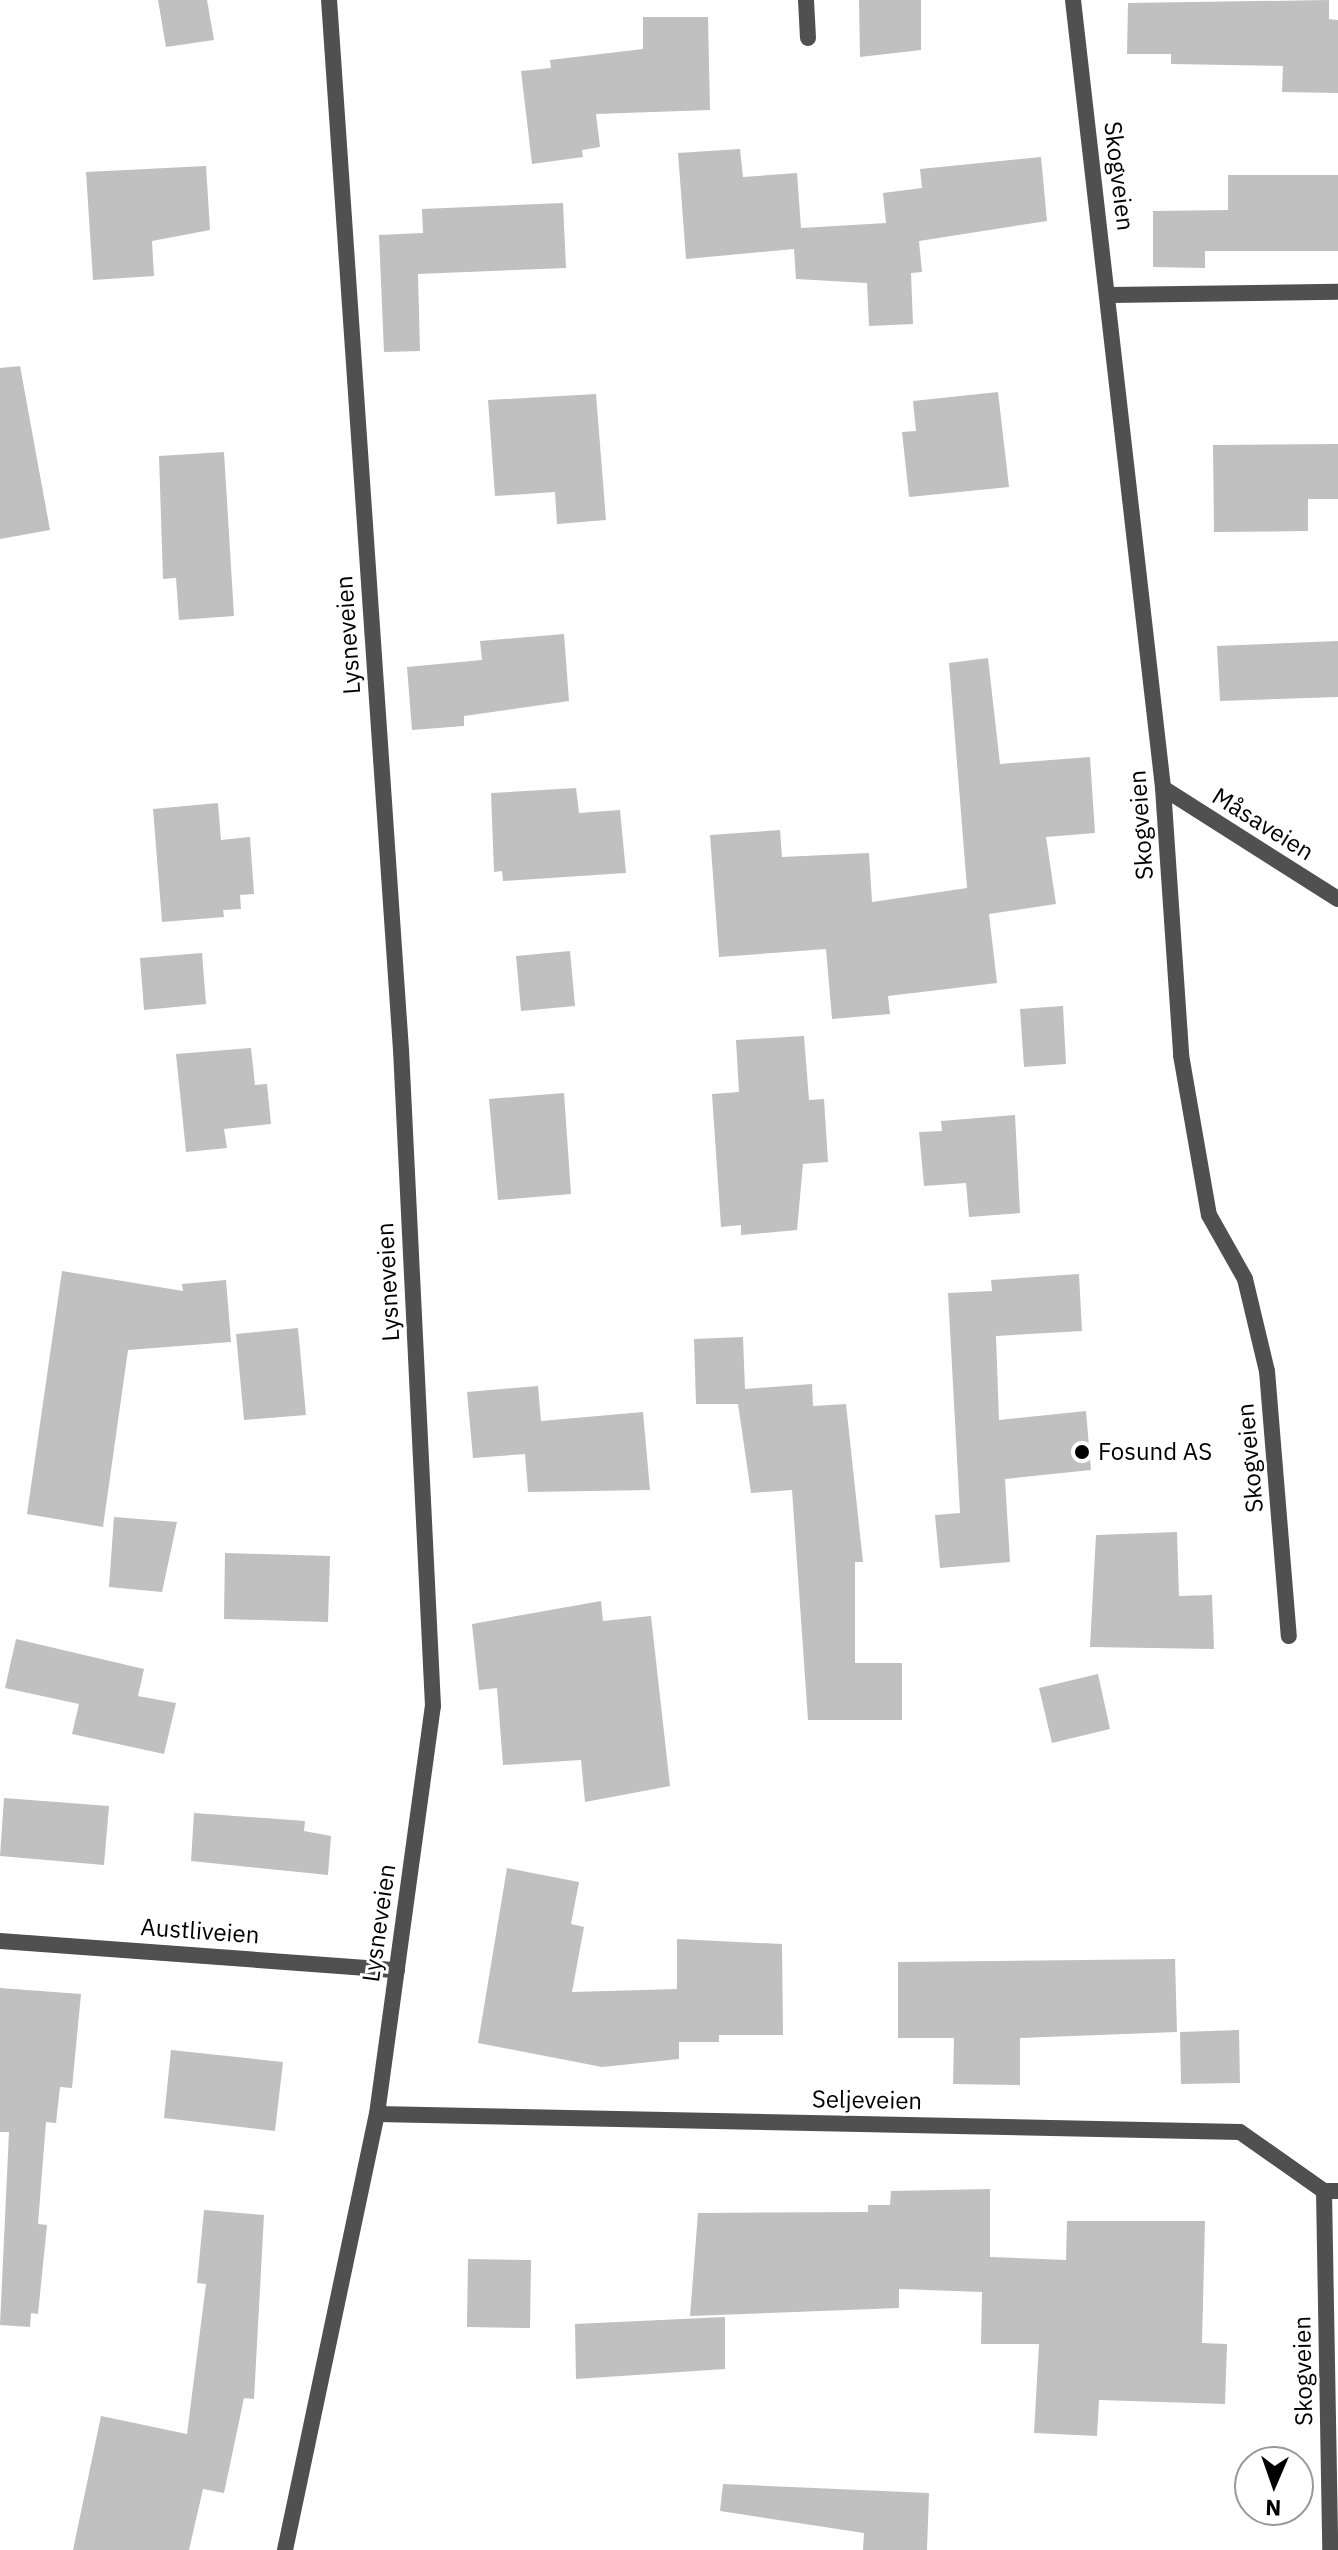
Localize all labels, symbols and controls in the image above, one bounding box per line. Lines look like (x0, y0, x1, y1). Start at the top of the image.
street label: Skogveien (1098, 120, 1140, 232)
street label: Lysneveien (329, 575, 367, 695)
street label: Skogveien (1123, 769, 1159, 881)
street label: Måsaveien (1207, 782, 1319, 866)
street label: Lysneveien (371, 1222, 405, 1342)
street label: Skogveien (1231, 1402, 1269, 1514)
place label: Fosund AS (1098, 1438, 1212, 1466)
marker: Fosund AS (1073, 1443, 1091, 1461)
street label: Lysneveien (356, 1862, 402, 1984)
street label: Austliveien (140, 1912, 260, 1950)
street label: Seljeveien (812, 2085, 922, 2115)
street label: Skogveien (1288, 2316, 1318, 2426)
north arrow (1234, 2446, 1314, 2526)
text: N (1265, 2494, 1282, 2523)

